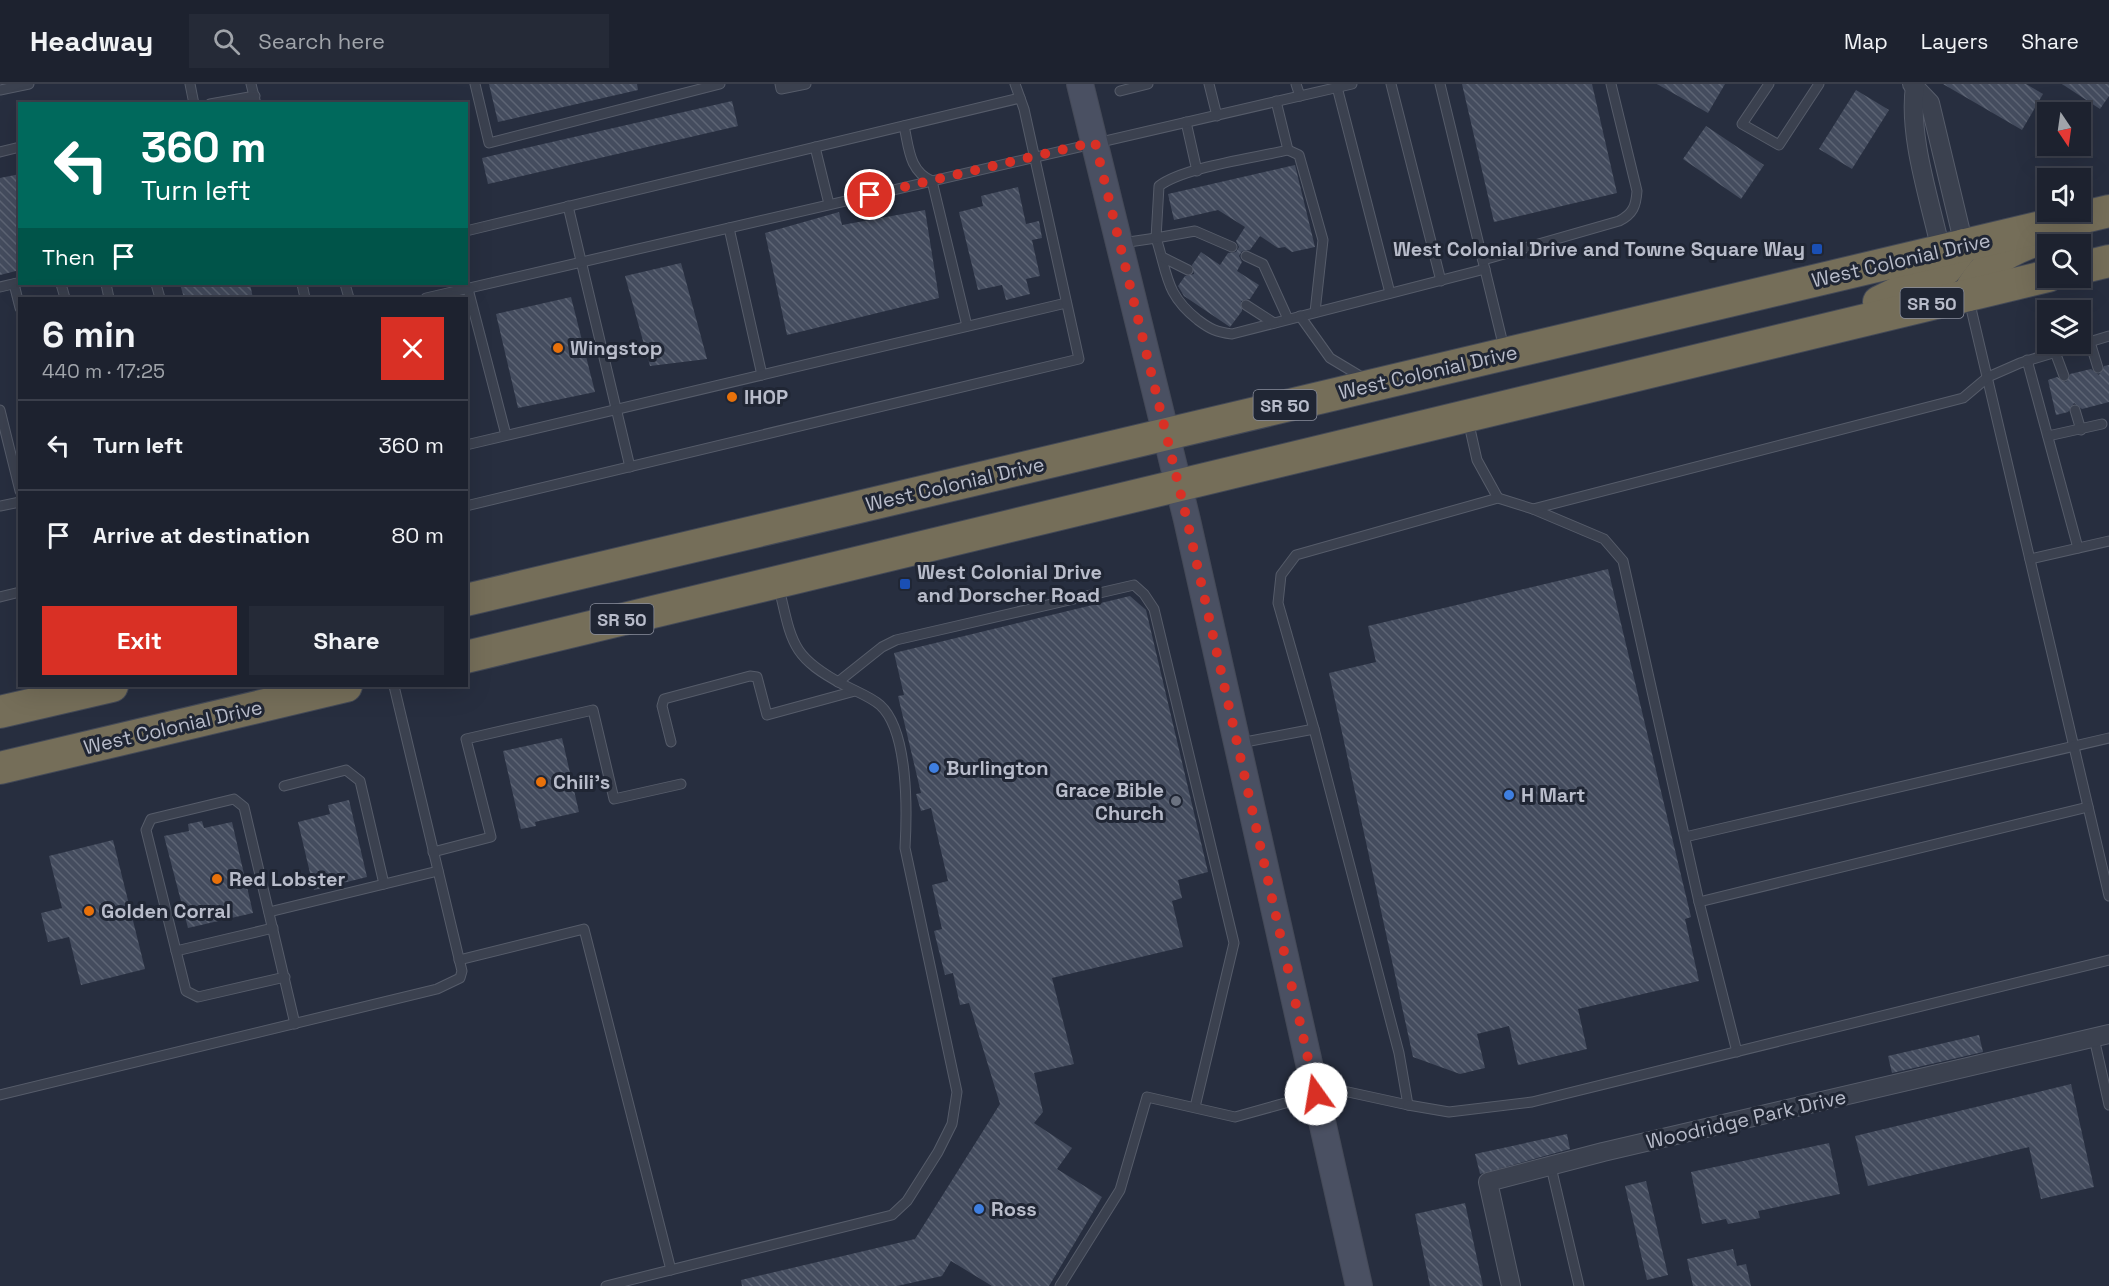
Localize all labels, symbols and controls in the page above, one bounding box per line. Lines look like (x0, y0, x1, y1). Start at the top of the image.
search box (189, 14, 609, 68)
text: Headway (30, 23, 153, 59)
icon: search (210, 25, 243, 58)
text: Search here (258, 27, 385, 55)
text: Map (1844, 28, 1888, 55)
text: Layers (1921, 28, 1988, 55)
text: Share (2021, 28, 2079, 55)
north arrow (2037, 102, 2091, 156)
map controls (2037, 102, 2091, 354)
text: 360 m (141, 121, 266, 174)
icon: left (42, 126, 120, 204)
button: sound (2037, 168, 2091, 222)
pin (844, 169, 895, 220)
text: Turn left (141, 173, 251, 208)
icon: arrive (853, 178, 886, 211)
street label: West Colonial Drive (1809, 227, 1993, 293)
button: search (2037, 234, 2091, 288)
place label: West Colonial Drive and Towne Square Way (1393, 236, 1805, 262)
icon: arrive (107, 240, 140, 273)
marker: West Colonial Drive and Towne Square Way (1810, 242, 1824, 256)
text: Then (42, 243, 95, 271)
road number: SR 50 (1900, 288, 1964, 318)
button: layers (2037, 300, 2091, 354)
text: 6 min (42, 312, 136, 358)
button: close (381, 317, 444, 380)
place label: Wingstop (570, 335, 662, 361)
street label: West Colonial Drive (1336, 339, 1520, 405)
marker: Wingstop (551, 341, 565, 355)
text: 440 m · 17:25 (42, 358, 165, 384)
place label: IHOP (744, 384, 788, 410)
marker: IHOP (725, 390, 739, 404)
road number: SR 50 (1254, 390, 1316, 420)
icon: left (42, 429, 75, 462)
text: Turn left (93, 431, 183, 459)
text: 360 m (379, 431, 444, 459)
street label: West Colonial Drive (863, 451, 1047, 517)
icon: arrive (42, 519, 75, 552)
text: Arrive at destination (93, 521, 310, 549)
text: 80 m (392, 521, 444, 549)
place label: West Colonial Drive and Dorscher Road (917, 559, 1102, 608)
marker: West Colonial Drive and Dorscher Road (898, 577, 912, 591)
road number: SR 50 (590, 604, 654, 634)
button: Exit (42, 606, 237, 675)
button: Share (249, 606, 444, 675)
street label: West Colonial Drive (81, 694, 265, 760)
place label: Burlington (946, 755, 1049, 781)
marker: Burlington (927, 761, 941, 775)
place label: Chili's (553, 769, 610, 795)
marker: Chili's (534, 775, 548, 789)
place label: Grace Bible Church (1055, 777, 1164, 826)
place label: H Mart (1521, 782, 1585, 808)
marker: H Mart (1502, 788, 1516, 802)
marker: Grace Bible Church (1169, 794, 1183, 808)
place label: Red Lobster (229, 866, 345, 892)
marker: Red Lobster (210, 872, 224, 886)
place label: Golden Corral (101, 898, 231, 924)
marker: Golden Corral (82, 904, 96, 918)
position arrow (1284, 1062, 1348, 1126)
street label: Woodridge Park Drive (1643, 1083, 1849, 1155)
place label: Ross (991, 1196, 1037, 1222)
marker: Ross (972, 1202, 986, 1216)

